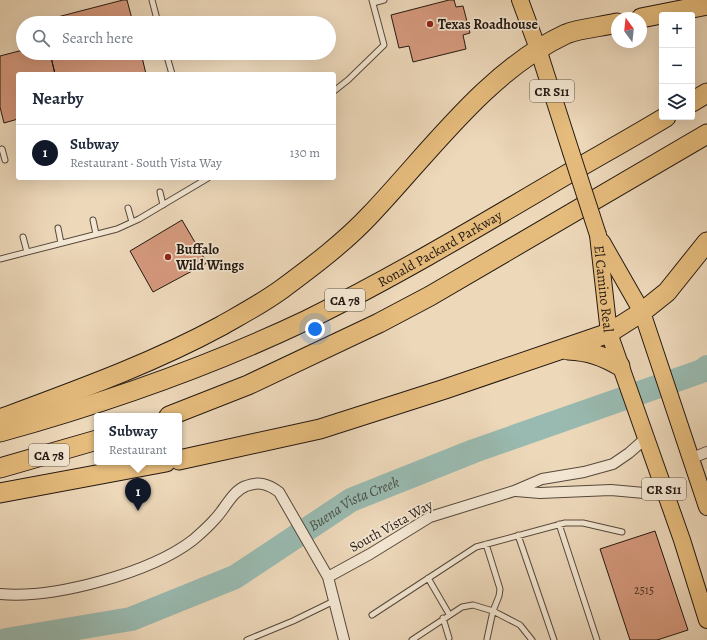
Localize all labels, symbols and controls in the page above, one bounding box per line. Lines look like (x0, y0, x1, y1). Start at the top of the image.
north arrow (611, 12, 647, 48)
map controls (659, 12, 695, 120)
button: + (659, 12, 695, 48)
place label: Texas Roadhouse (438, 15, 538, 34)
search box (16, 16, 336, 60)
marker: Texas Roadhouse (425, 19, 435, 29)
icon: search (30, 27, 52, 49)
text: Search here (62, 28, 133, 48)
button: − (659, 48, 695, 84)
road number: CR S11 (530, 80, 574, 102)
button: layers (659, 84, 695, 120)
text: Nearby (32, 87, 83, 110)
text: Subway (70, 134, 119, 154)
text: 1 (43, 144, 47, 161)
text: 130 m (290, 144, 320, 161)
text: Restaurant · South Vista Way (70, 154, 222, 171)
street label: Ronald Packard Parkway (374, 205, 506, 291)
place label: Buffalo Wild Wings (175, 240, 244, 275)
street label: El Camino Real (590, 244, 618, 334)
marker: Buffalo Wild Wings (163, 252, 173, 262)
road number: CA 78 (325, 289, 365, 311)
your location (305, 319, 325, 339)
popup (94, 413, 182, 465)
text: Subway (109, 421, 157, 441)
text: Restaurant (109, 441, 167, 458)
road number: CA 78 (29, 444, 69, 466)
water label: Buena Vista Creek (304, 472, 402, 536)
pin: 1 (125, 478, 151, 511)
road number: CR S11 (642, 478, 686, 500)
street label: South Vista Way (346, 495, 437, 557)
house number: 2515 (634, 582, 654, 598)

